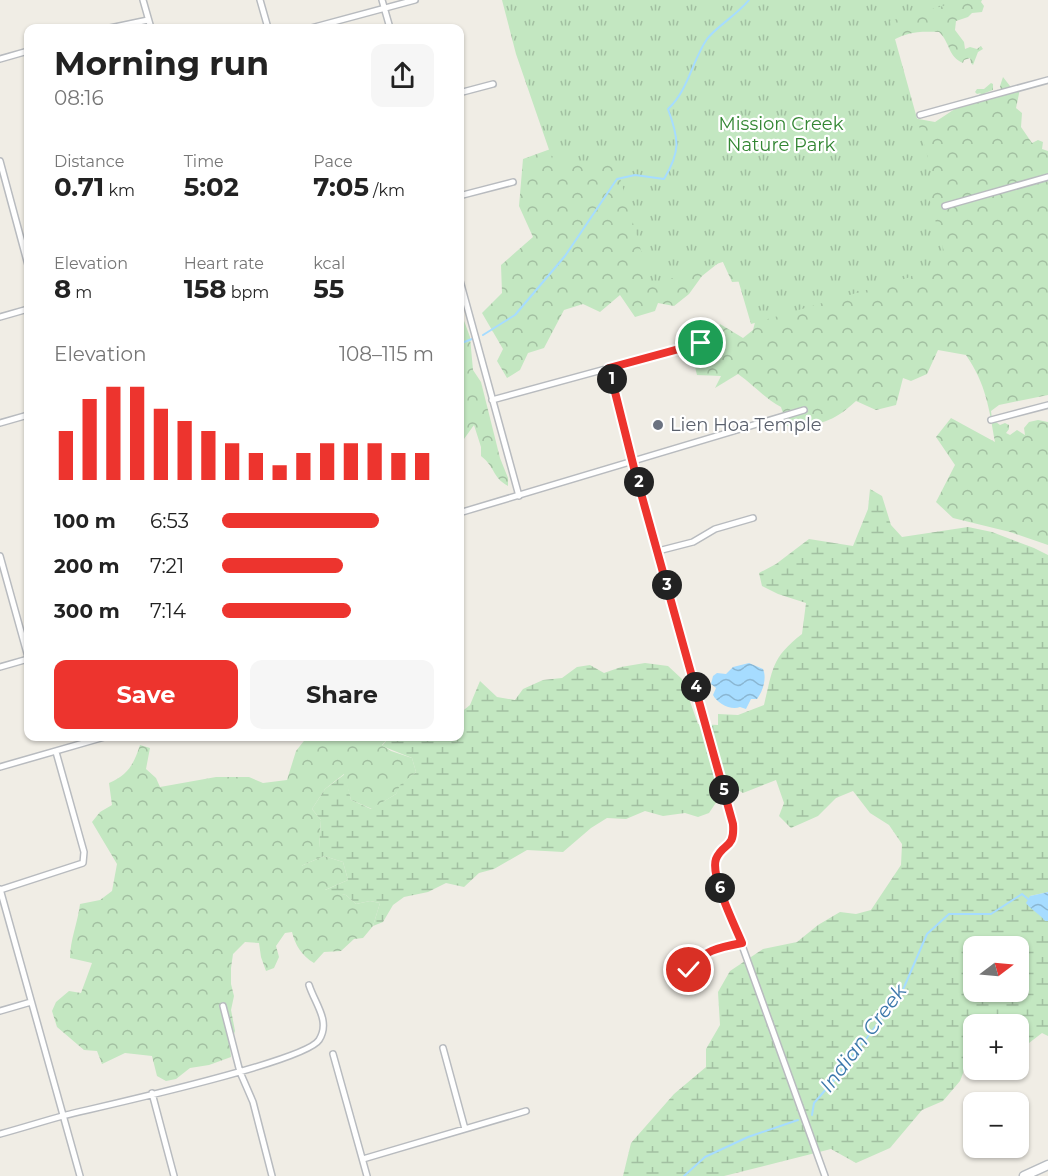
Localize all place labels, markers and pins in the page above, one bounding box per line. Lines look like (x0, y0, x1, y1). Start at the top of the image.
pin (675, 317, 726, 368)
pin: 1 (597, 364, 627, 394)
place label: Lien Hoa Temple (670, 414, 822, 436)
marker: Lien Hoa Temple (651, 418, 665, 432)
pin: 2 (624, 467, 654, 497)
pin: 3 (652, 570, 682, 600)
pin: 4 (681, 672, 711, 702)
pin: 5 (709, 775, 739, 805)
pin: 6 (705, 873, 735, 903)
pin (663, 944, 714, 995)

